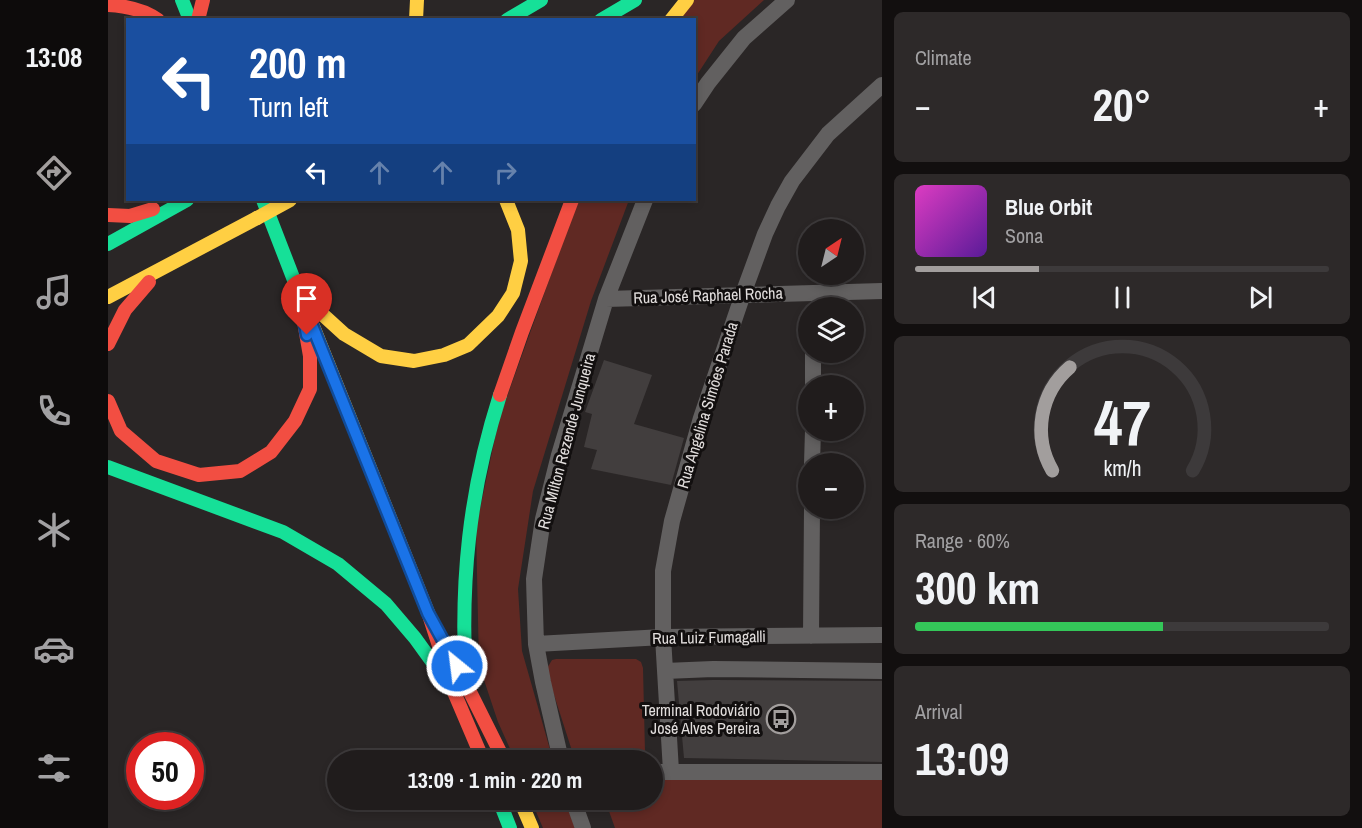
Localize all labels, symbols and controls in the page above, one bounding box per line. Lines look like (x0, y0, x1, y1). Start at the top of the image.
text: 200 m (249, 35, 347, 91)
text: 13:08 (26, 39, 82, 75)
icon: left (150, 42, 228, 120)
text: Climate (915, 44, 972, 71)
text: 20° (1092, 74, 1152, 135)
text: − (915, 83, 931, 127)
text: + (1313, 83, 1329, 127)
text: Turn left (249, 89, 328, 125)
icon: directions (33, 152, 75, 194)
icon: left (300, 156, 333, 189)
icon: ahead (363, 156, 396, 189)
icon: ahead (426, 156, 459, 189)
icon: right (489, 156, 522, 189)
text: Blue Orbit (1005, 192, 1092, 222)
north arrow (798, 219, 864, 285)
map controls (798, 219, 864, 519)
text: Sona (1005, 222, 1043, 249)
icon: music (33, 271, 75, 313)
pin (281, 273, 332, 335)
street label: Rua José Raphael Rocha (633, 281, 784, 309)
icon: previous (968, 281, 1001, 314)
icon: pause (1106, 281, 1139, 314)
icon: next (1244, 281, 1277, 314)
icon: arrive (290, 282, 323, 315)
button: layers (798, 297, 864, 363)
street label: Rua Angelina Simões Parada (671, 318, 743, 491)
street label: Rua Milton Rezende Junqueira (532, 350, 600, 532)
button: + (798, 375, 864, 441)
text: 47 (1094, 380, 1150, 464)
icon: phone (33, 390, 75, 432)
button: − (798, 453, 864, 519)
text: km/h (1103, 454, 1141, 483)
icon: climate (33, 509, 75, 551)
text: Range · 60% (915, 527, 1010, 554)
text: 300 km (915, 557, 1040, 618)
street label: Rua Luiz Fumagalli (652, 625, 766, 649)
icon: car (33, 628, 75, 670)
position arrow (425, 634, 489, 698)
text: Arrival (915, 698, 962, 725)
place label: Terminal Rodoviário José Alves Pereira (642, 699, 761, 739)
bus stop icon: Terminal Rodoviário José Alves Pereira (765, 703, 797, 735)
text: 13:09 (915, 728, 1009, 789)
speed limit sign: 50 (126, 732, 204, 810)
icon: filters (33, 747, 75, 789)
text: 13:09 · 1 min · 220 m (408, 765, 582, 795)

